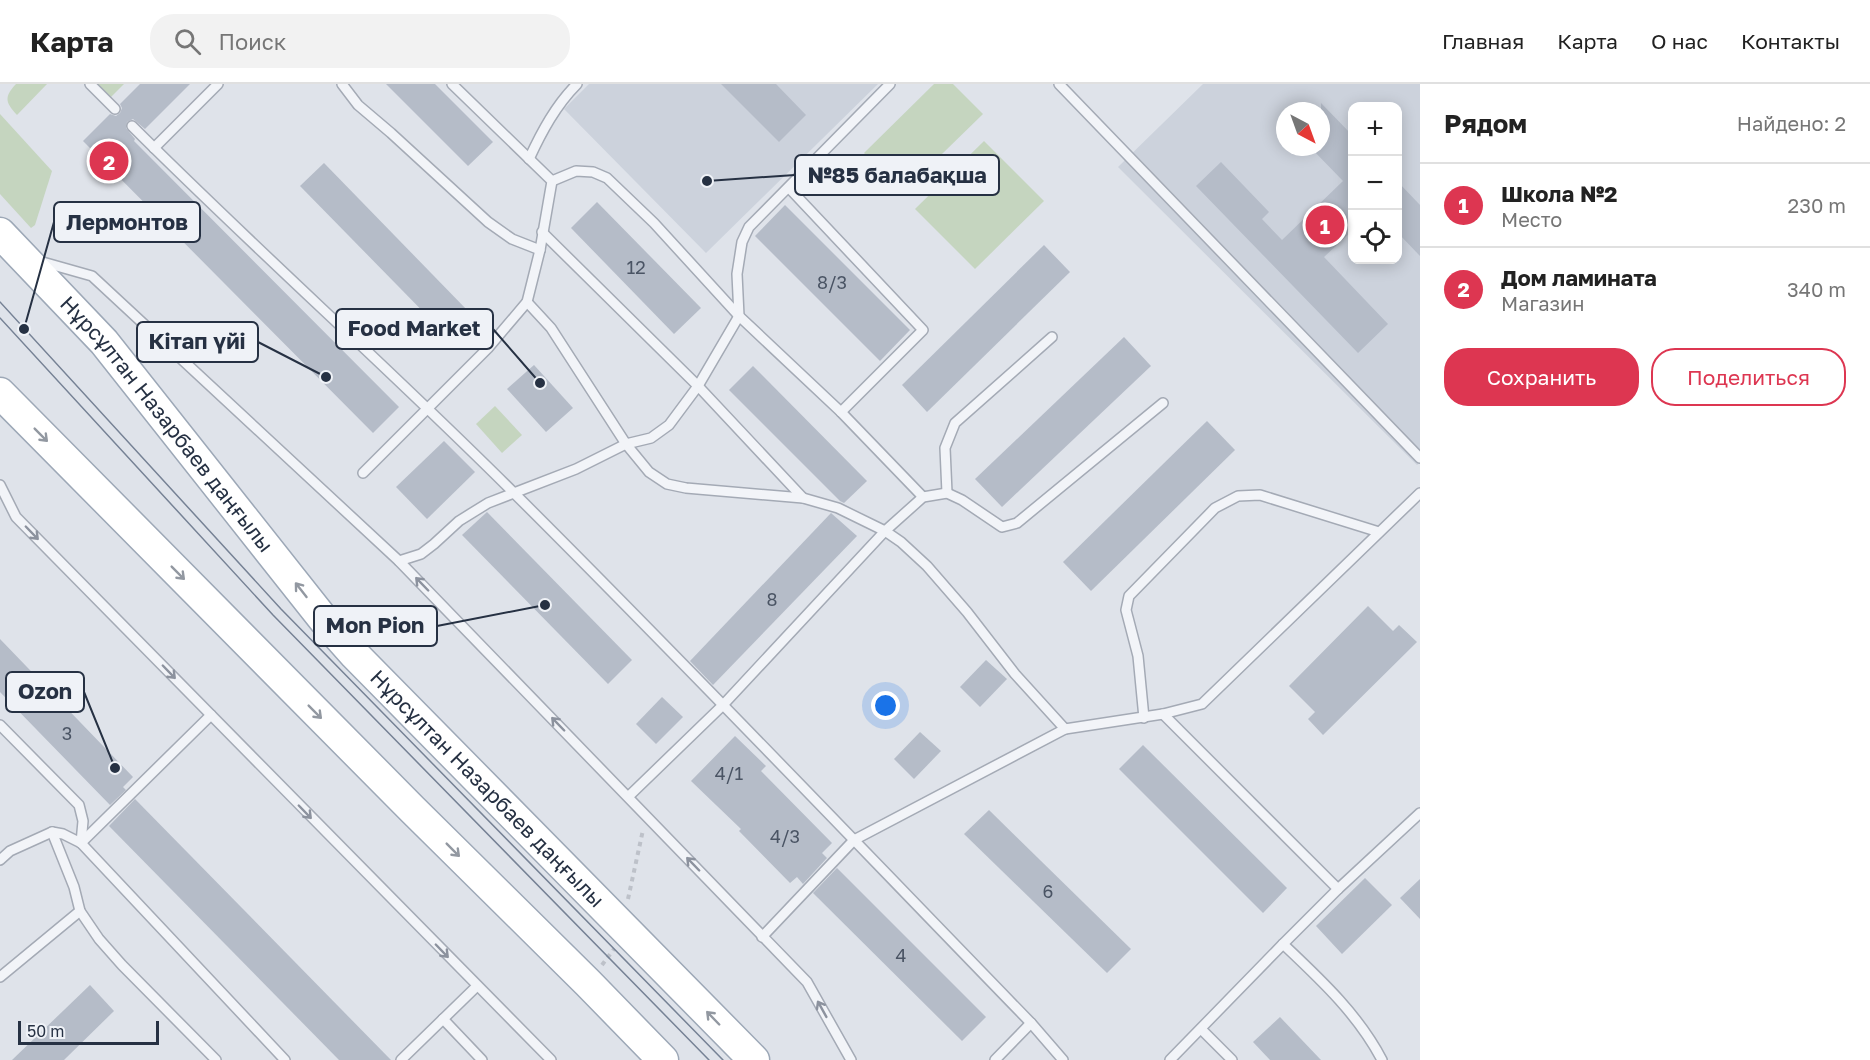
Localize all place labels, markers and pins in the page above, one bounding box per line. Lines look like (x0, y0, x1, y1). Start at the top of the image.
pin: 2 (90, 138, 128, 184)
callout: №85 балабақша (795, 155, 999, 195)
callout: Лермонтов (54, 202, 200, 242)
pin: 1 (1306, 202, 1344, 248)
callout: Food Market (336, 309, 493, 349)
callout: Кітап үйі (137, 322, 258, 362)
callout: Mon Pion (314, 606, 437, 646)
callout: Ozon (6, 672, 84, 712)

